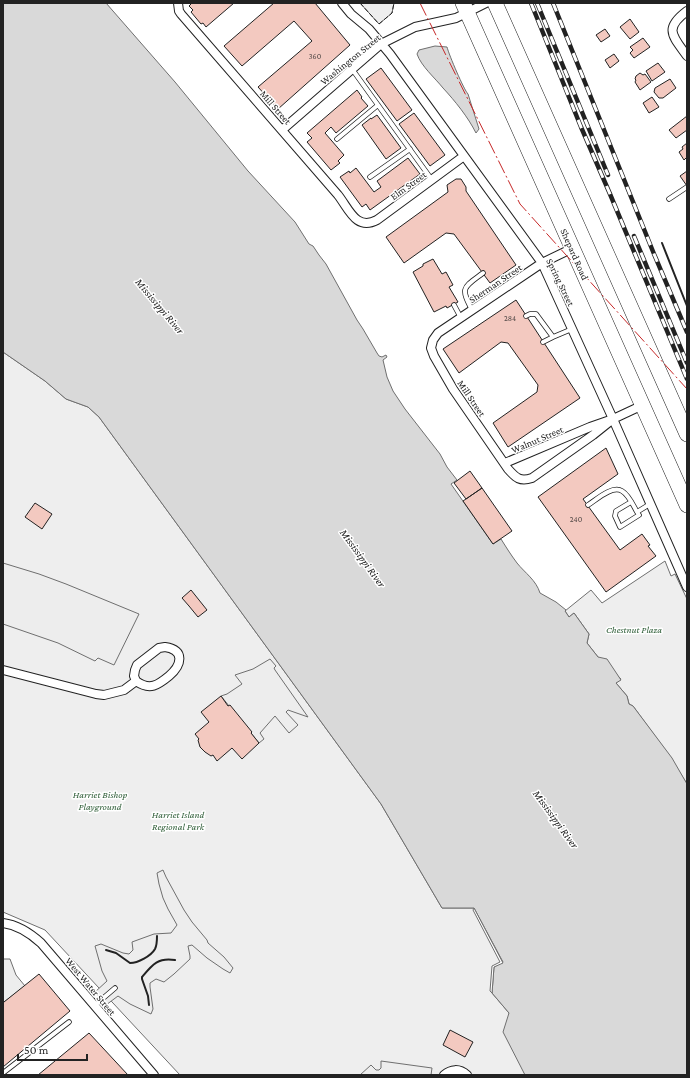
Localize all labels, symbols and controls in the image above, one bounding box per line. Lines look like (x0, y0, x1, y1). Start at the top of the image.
street label: Washington Street (318, 31, 383, 87)
house number: 360 (309, 52, 322, 61)
street label: Mill Street (258, 88, 294, 127)
street label: Elm Street (388, 168, 429, 202)
street label: Shepard Road (558, 227, 591, 282)
street label: Spring Street (544, 257, 577, 308)
street label: Sherman Street (467, 261, 524, 305)
water label: Mississippi River (132, 275, 187, 338)
house number: 284 (504, 314, 516, 323)
street label: Mill Street (455, 378, 488, 419)
street label: Walnut Street (510, 423, 565, 455)
house number: 240 (570, 515, 583, 524)
water label: Mississippi River (337, 526, 389, 591)
park label: Chestnut Plaza (606, 624, 662, 635)
water label: Mississippi River (530, 787, 582, 852)
park label: Harriet Bishop Playground (73, 789, 128, 812)
park label: Harriet Island Regional Park (152, 809, 205, 832)
street label: West Water Street (63, 955, 118, 1018)
scale bar (18, 1036, 87, 1062)
text: 50 m (24, 1043, 49, 1057)

